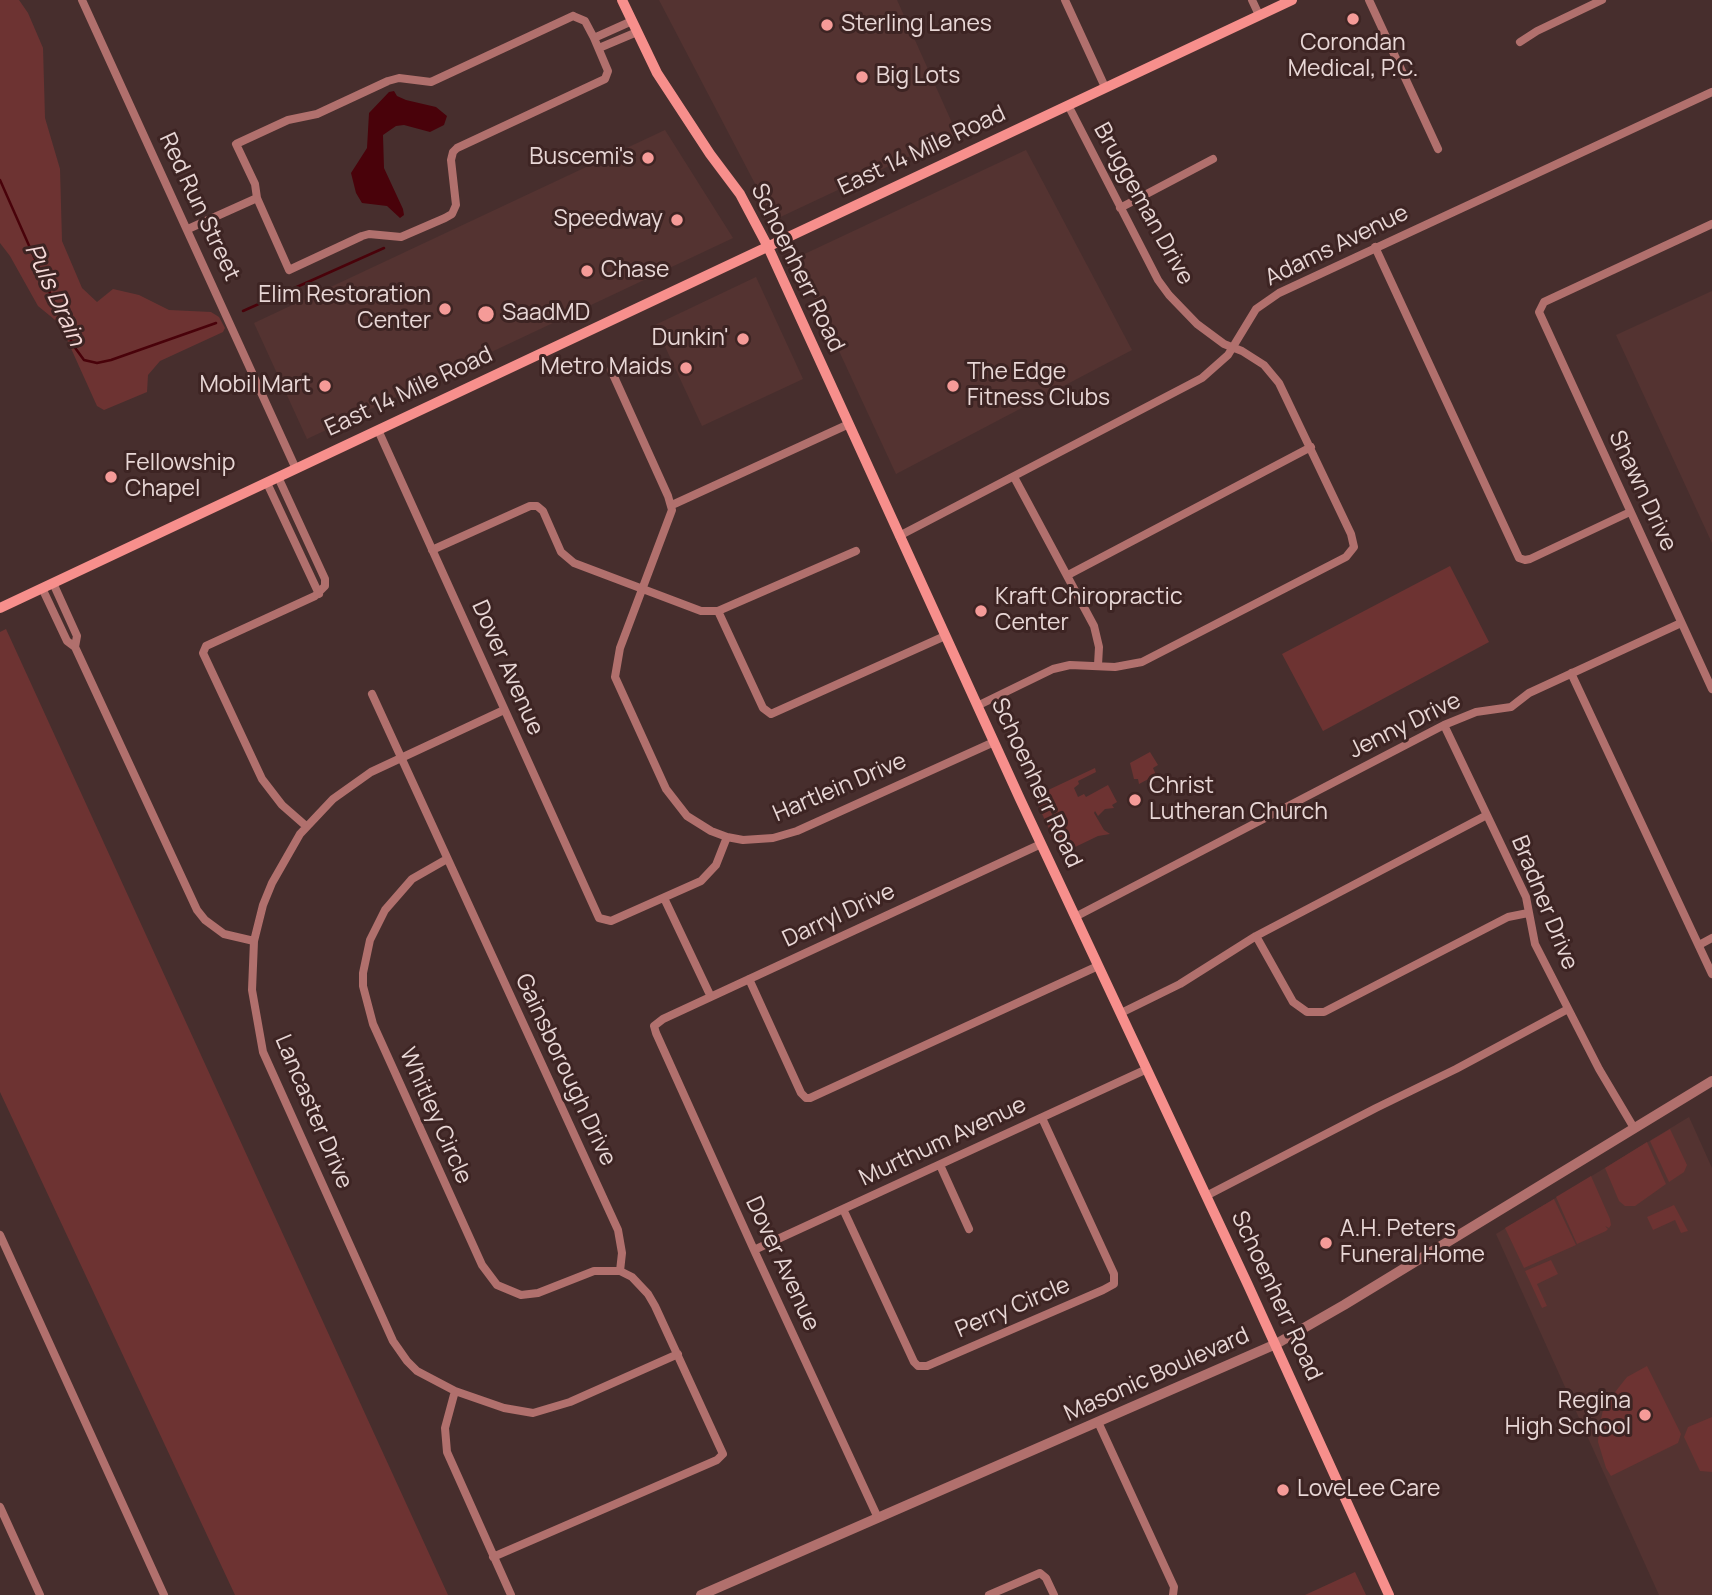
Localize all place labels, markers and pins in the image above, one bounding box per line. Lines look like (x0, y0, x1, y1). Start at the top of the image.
place label: Sterling Lanes (841, 11, 992, 39)
marker: Corondan Medical, P.C. (1345, 11, 1361, 27)
marker: Sterling Lanes (819, 17, 835, 33)
place label: Corondan Medical, P.C. (1288, 30, 1418, 84)
place label: Big Lots (876, 63, 960, 91)
marker: Big Lots (854, 69, 870, 85)
place label: Buscemi's (529, 144, 634, 172)
marker: Buscemi's (640, 150, 656, 166)
place label: Speedway (554, 206, 663, 234)
marker: Speedway (669, 212, 685, 228)
place label: Chase (601, 257, 669, 285)
marker: Chase (579, 263, 595, 279)
place label: Elim Restoration Center (258, 282, 431, 336)
place label: SaadMD (502, 300, 590, 328)
marker: Elim Restoration Center (437, 301, 453, 317)
marker: SaadMD (476, 304, 496, 324)
place label: Dunkin' (652, 325, 729, 353)
marker: Dunkin' (735, 331, 751, 347)
place label: Metro Maids (541, 354, 672, 382)
place label: The Edge Fitness Clubs (967, 359, 1110, 413)
marker: Metro Maids (678, 360, 694, 376)
place label: Mobil Mart (199, 372, 311, 400)
marker: Mobil Mart (317, 378, 333, 394)
marker: The Edge Fitness Clubs (945, 378, 961, 394)
place label: Fellowship Chapel (125, 450, 235, 504)
marker: Fellowship Chapel (103, 469, 119, 485)
place label: Kraft Chiropractic Center (995, 584, 1183, 638)
marker: Kraft Chiropractic Center (973, 603, 989, 619)
place label: Christ Lutheran Church (1149, 773, 1328, 827)
marker: Christ Lutheran Church (1127, 792, 1143, 808)
place label: A.H. Peters Funeral Home (1340, 1216, 1485, 1270)
marker: A.H. Peters Funeral Home (1318, 1235, 1334, 1251)
place label: Regina High School (1505, 1388, 1631, 1442)
marker: Regina High School (1637, 1407, 1653, 1423)
place label: LoveLee Care (1297, 1476, 1441, 1504)
marker: LoveLee Care (1275, 1482, 1291, 1498)

